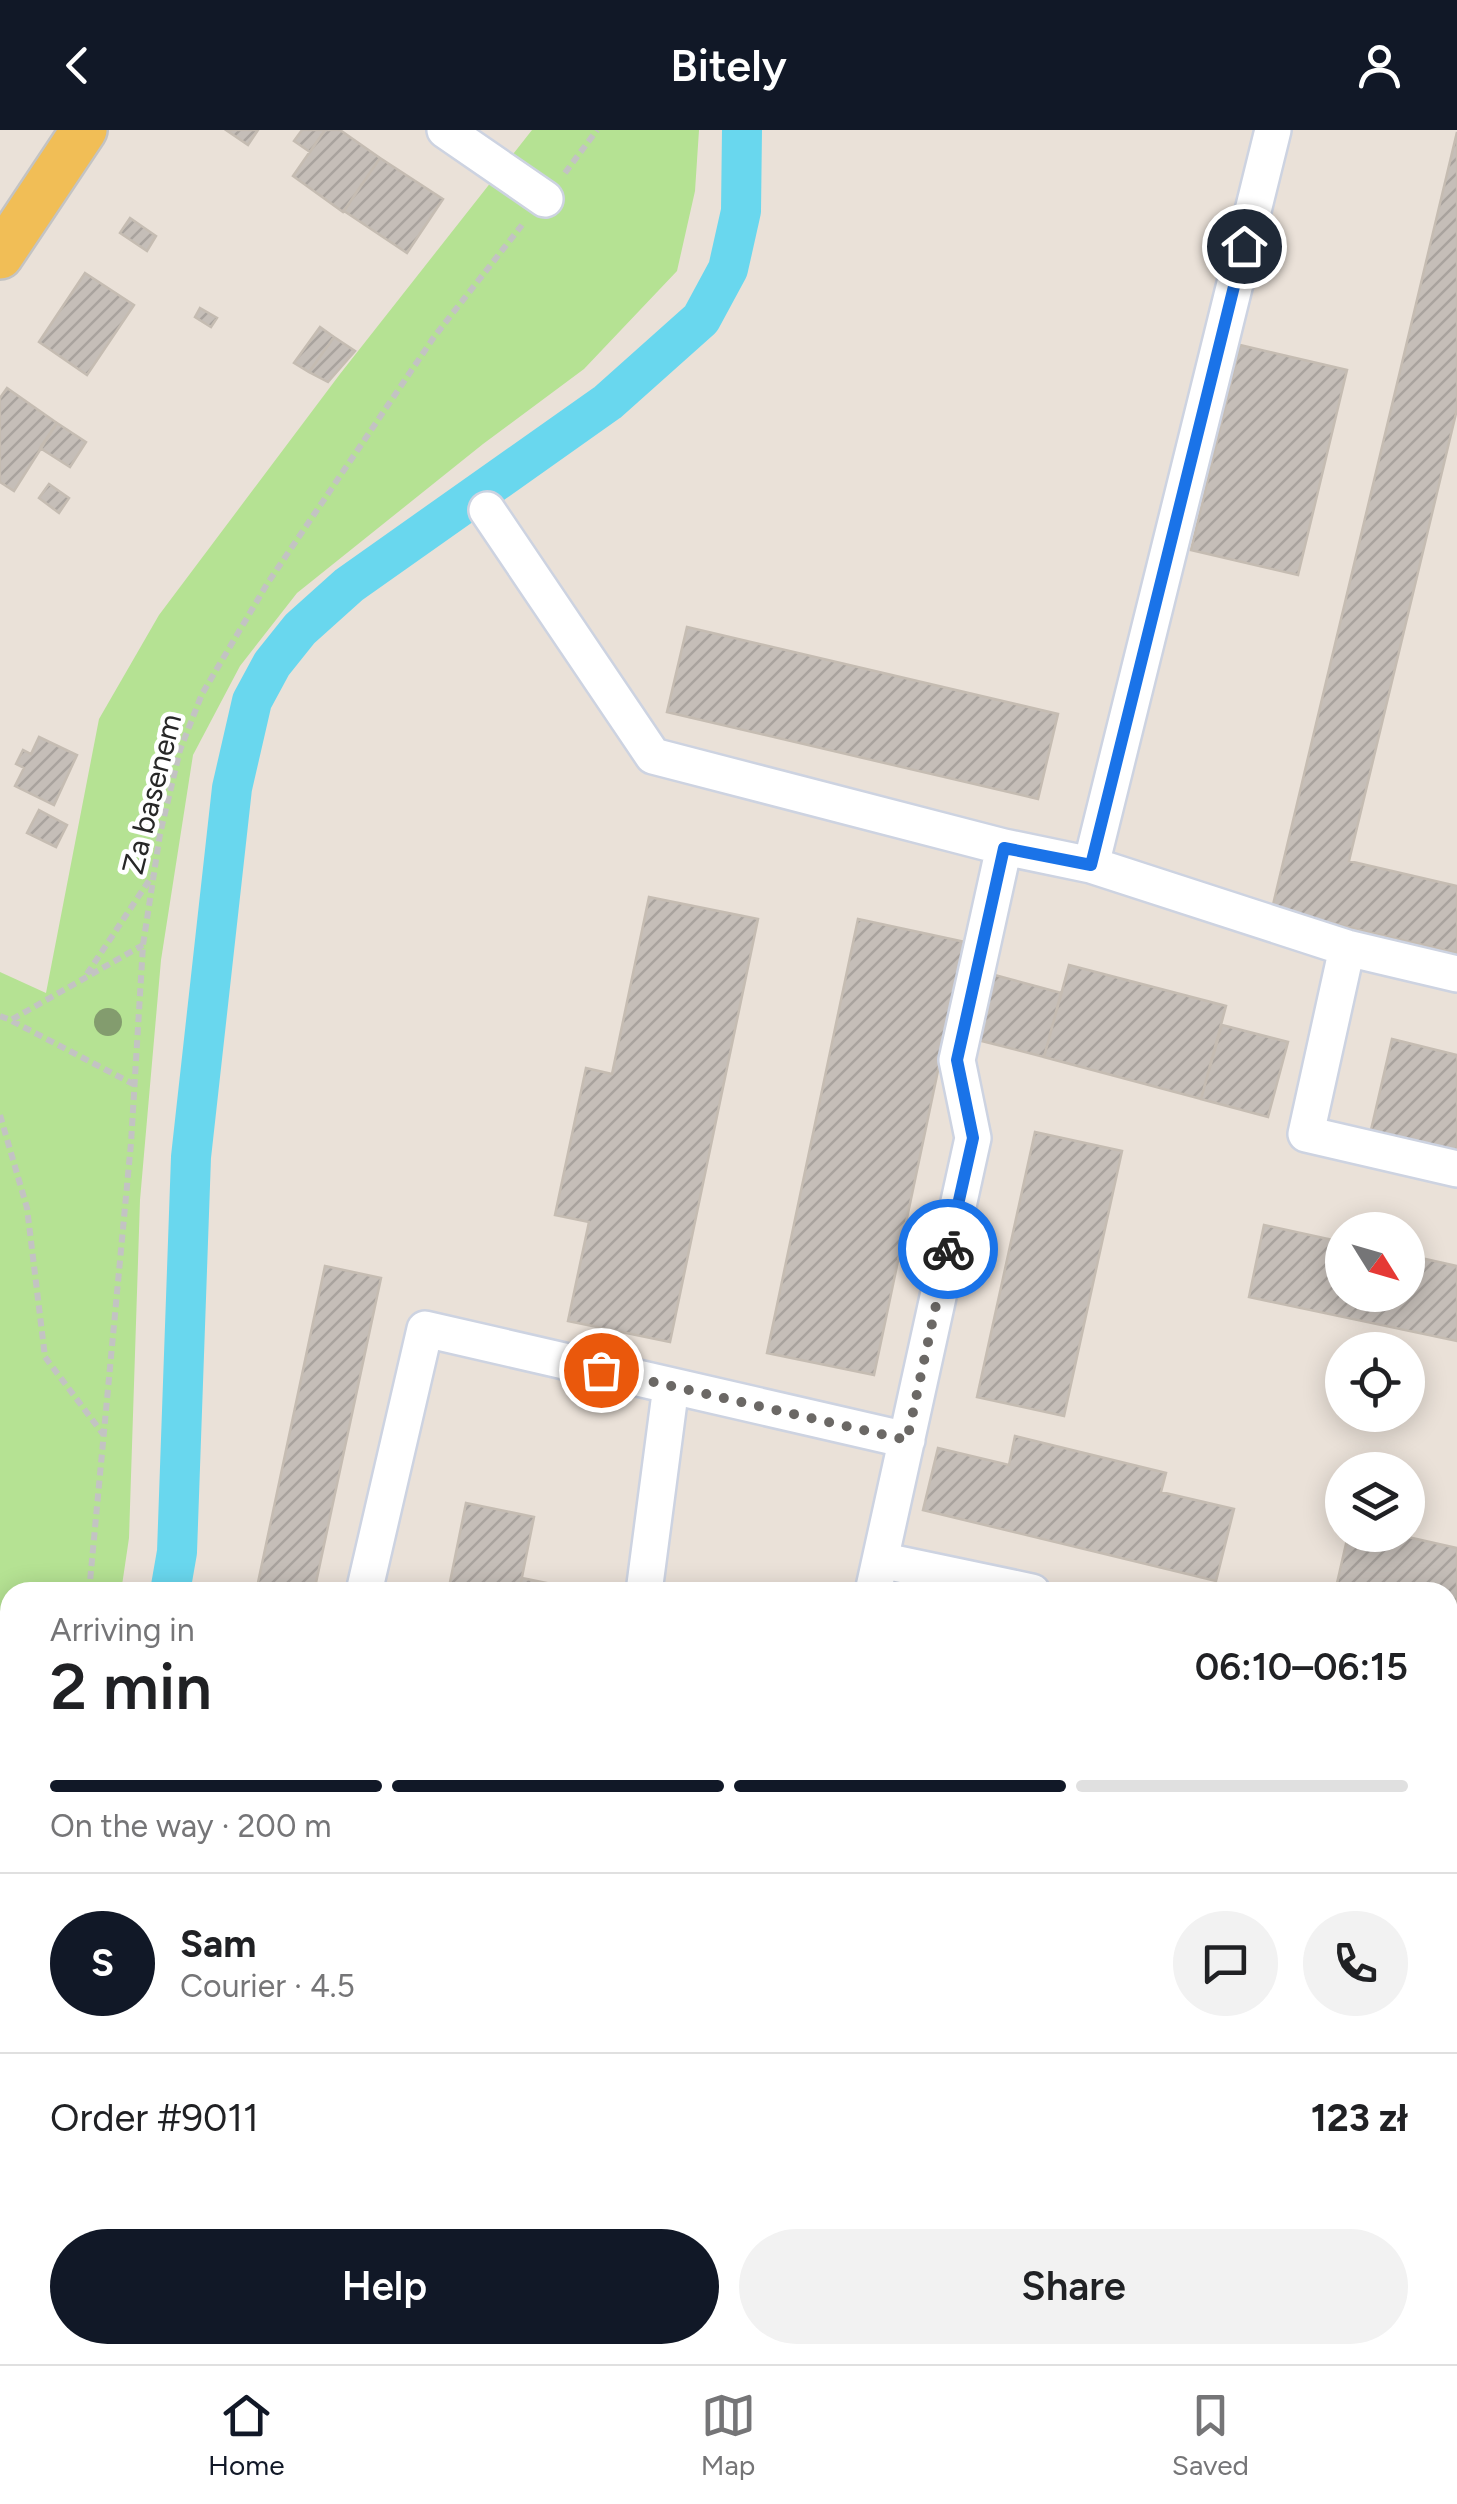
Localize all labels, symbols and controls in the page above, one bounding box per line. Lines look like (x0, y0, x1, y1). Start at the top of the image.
icon: back (50, 38, 105, 93)
text: Bitely (670, 38, 787, 92)
icon: person (1352, 38, 1407, 93)
pin (1202, 204, 1287, 289)
icon: home (1217, 219, 1272, 274)
street label: Za basenem (114, 710, 189, 878)
courier (898, 1199, 998, 1299)
north arrow (1325, 1212, 1425, 1312)
map controls (1325, 1212, 1425, 1552)
icon: bike (921, 1222, 976, 1277)
pin (559, 1328, 644, 1413)
button: locate (1325, 1332, 1425, 1432)
icon: bag (574, 1343, 629, 1398)
button: layers (1325, 1452, 1425, 1552)
text: Arriving in (50, 1611, 195, 1649)
text: 06:10–06:15 (1195, 1644, 1408, 1690)
text: 2 min (50, 1647, 212, 1725)
text: On the way · 200 m (50, 1807, 332, 1845)
button: chat (1173, 1911, 1278, 2016)
button: phone (1303, 1911, 1408, 2016)
text: Sam (180, 1921, 256, 1967)
text: S (91, 1940, 114, 1986)
text: Courier · 4.5 (180, 1967, 355, 2005)
text: Order #9011 (50, 2095, 259, 2141)
text: 123 zł (1311, 2095, 1408, 2141)
button: Help (50, 2229, 719, 2344)
button: Share (739, 2229, 1408, 2344)
tab: Home (208, 2388, 284, 2482)
tab: Map (701, 2388, 756, 2482)
tab: Saved (1172, 2388, 1249, 2482)

